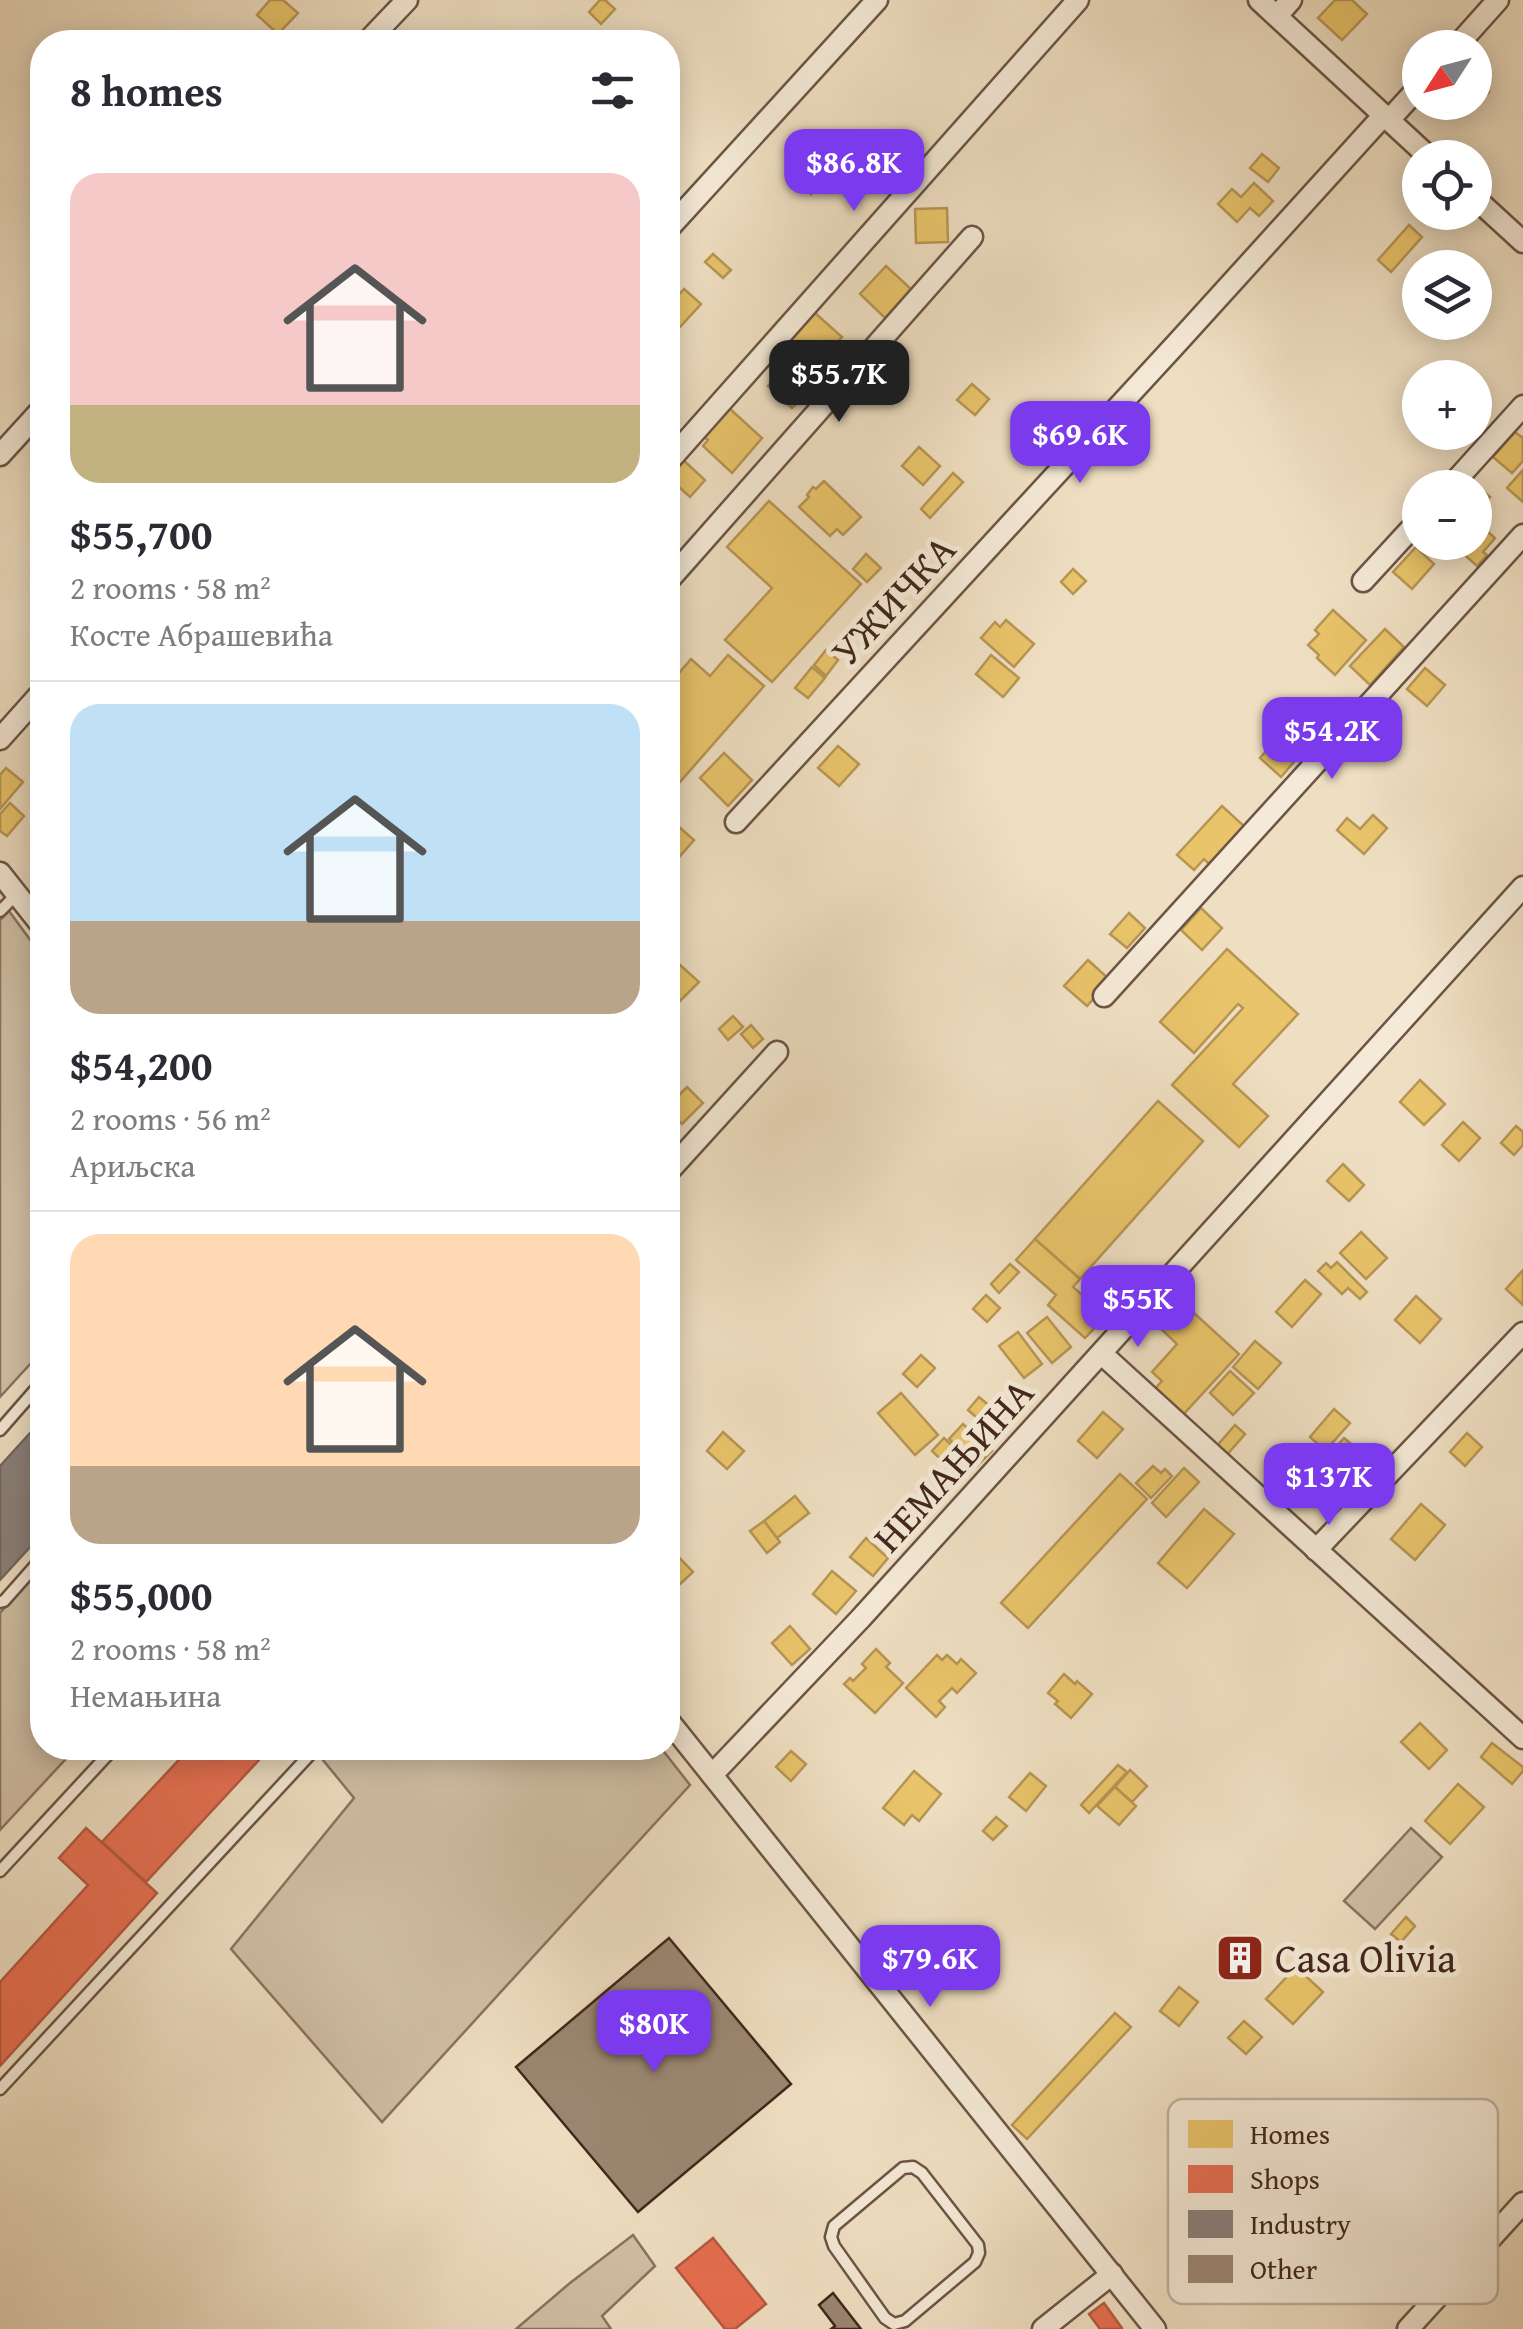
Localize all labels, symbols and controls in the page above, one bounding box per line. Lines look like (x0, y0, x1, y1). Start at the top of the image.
north arrow (1402, 30, 1492, 120)
map controls (1402, 30, 1492, 560)
text: 8 homes (70, 60, 223, 121)
icon: filters (585, 63, 640, 118)
pin: $86.8K (773, 129, 935, 214)
text: $86.8K (806, 138, 902, 185)
button: locate (1402, 140, 1492, 230)
icon: home (265, 238, 445, 418)
button: layers (1402, 250, 1492, 340)
pin: $55.7K (758, 340, 920, 425)
text: $55.7K (791, 349, 887, 396)
button: + (1402, 360, 1492, 450)
pin: $69.6K (999, 401, 1161, 486)
text: $69.6K (1032, 410, 1128, 457)
button: − (1402, 470, 1492, 560)
text: $55,700 (70, 503, 212, 564)
street label: УЖИЧКА (816, 521, 969, 678)
text: 2 rooms · 58 m² (70, 564, 271, 611)
text: Косте Абрашевића (70, 611, 333, 658)
pin: $54.2K (1251, 697, 1413, 782)
text: $54.2K (1284, 706, 1380, 753)
icon: home (265, 769, 445, 949)
text: $54,200 (70, 1034, 212, 1095)
text: 2 rooms · 56 m² (70, 1095, 271, 1142)
text: Ариљска (70, 1142, 195, 1189)
pin: $55K (1079, 1265, 1197, 1350)
text: $55K (1103, 1274, 1173, 1321)
icon: home (265, 1299, 445, 1479)
street label: НЕМАЊИНА (858, 1365, 1047, 1565)
pin: $137K (1259, 1443, 1399, 1528)
text: $137K (1286, 1452, 1372, 1499)
text: $55,000 (70, 1564, 212, 1625)
text: 2 rooms · 58 m² (70, 1625, 271, 1672)
text: Немањина (70, 1672, 221, 1719)
pin: $79.6K (849, 1925, 1011, 2010)
place label: Casa Olivia (1275, 1928, 1456, 1987)
building icon: Casa Olivia (1214, 1932, 1266, 1984)
text: $79.6K (882, 1934, 978, 1981)
pin: $80K (595, 1990, 713, 2075)
text: $80K (619, 1999, 689, 2046)
legend (1168, 2099, 1498, 2304)
text: Homes (1250, 2113, 1330, 2154)
text: Shops (1250, 2158, 1320, 2199)
text: Industry (1250, 2203, 1351, 2244)
text: Other (1250, 2248, 1318, 2289)

